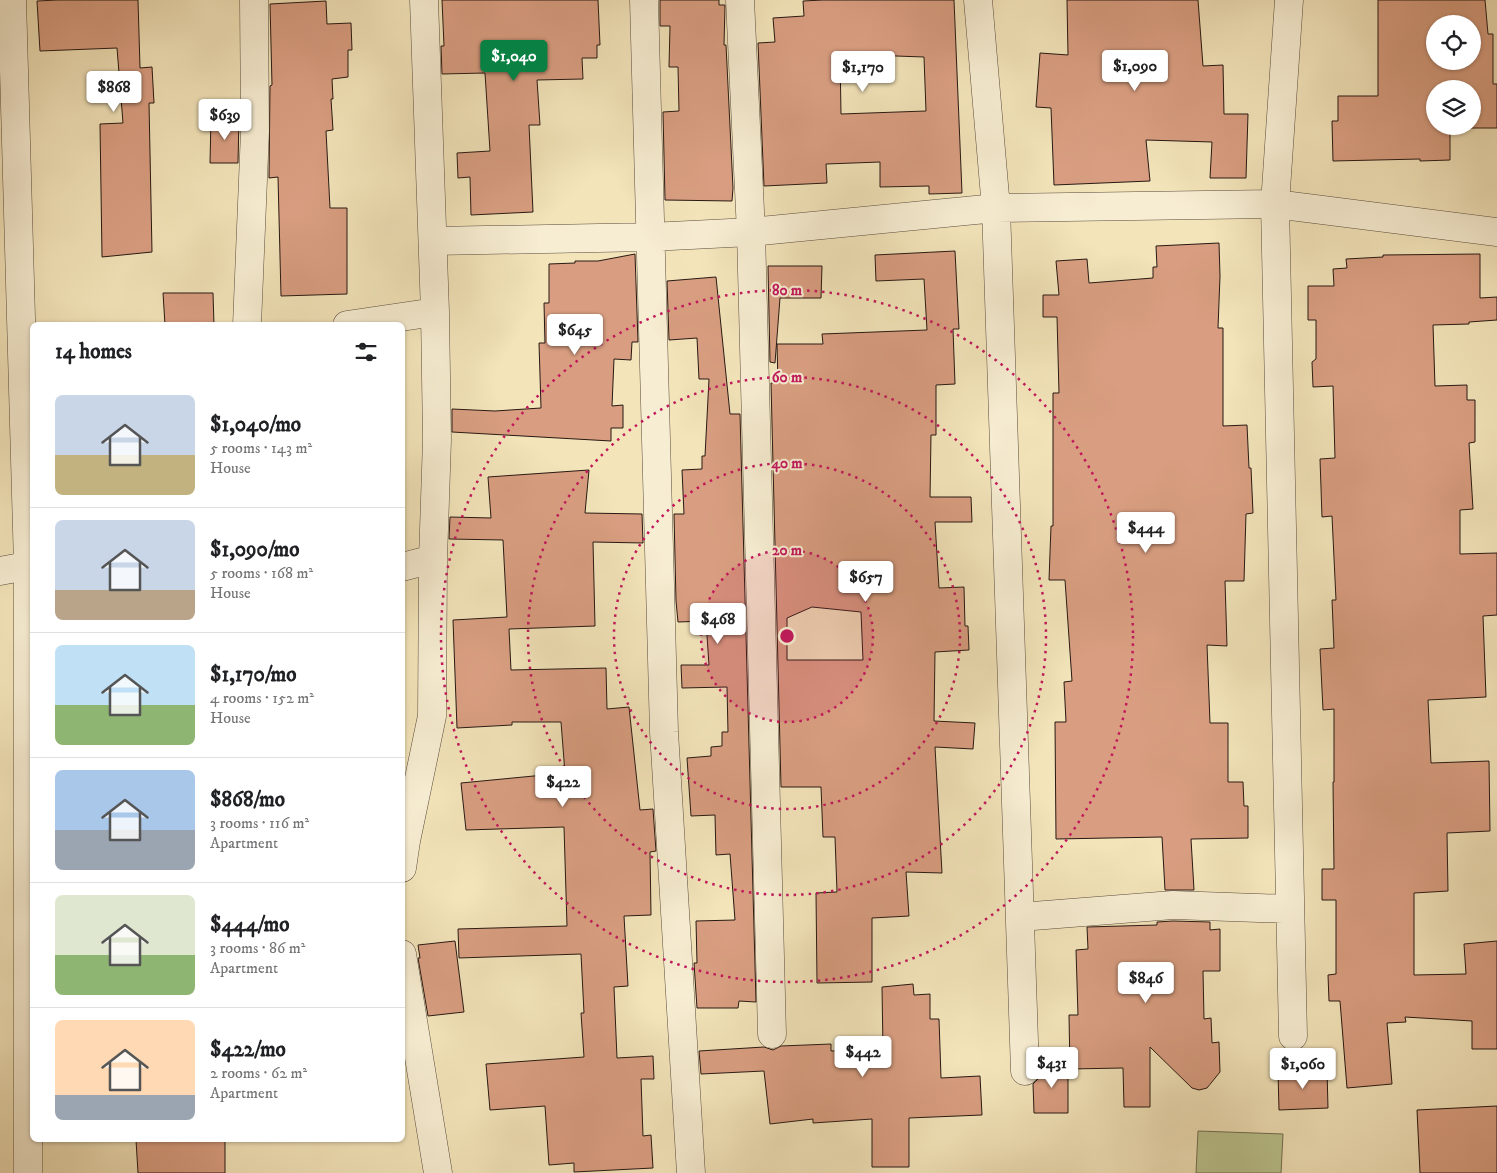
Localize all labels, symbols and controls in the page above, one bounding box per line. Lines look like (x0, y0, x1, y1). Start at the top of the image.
map controls (1426, 15, 1481, 135)
button: locate (1426, 15, 1481, 70)
pin: $1,040 (473, 39, 555, 82)
text: $1,040 (491, 46, 537, 66)
pin: $1,090 (1094, 49, 1176, 92)
pin: $1,170 (822, 51, 904, 93)
text: $1,090 (1113, 56, 1157, 76)
text: $1,170 (842, 57, 884, 77)
pin: $868 (84, 70, 144, 113)
text: $868 (97, 77, 131, 97)
button: layers (1426, 80, 1481, 135)
pin: $639 (195, 98, 255, 141)
text: $639 (209, 105, 241, 125)
text: 80 m (772, 281, 803, 300)
pin: $645 (545, 314, 605, 356)
text: $645 (558, 320, 592, 340)
icon: filters (352, 338, 380, 366)
text: 14 homes (55, 339, 132, 365)
text: 60 m (772, 368, 803, 387)
text: $1,040/mo (210, 412, 301, 438)
icon: home (95, 415, 155, 475)
text: 5 rooms · 143 m² (210, 438, 312, 458)
text: 40 m (770, 454, 803, 473)
text: House (210, 458, 251, 478)
pin: $444 (1116, 512, 1176, 554)
text: $444 (1128, 518, 1164, 538)
text: $1,090/mo (210, 537, 300, 563)
icon: home (95, 540, 155, 600)
text: 20 m (772, 541, 803, 560)
pin: $657 (836, 560, 896, 603)
text: 5 rooms · 168 m² (210, 563, 313, 583)
text: $657 (849, 567, 883, 587)
text: House (210, 583, 251, 603)
pin: $468 (688, 602, 748, 645)
text: $468 (701, 609, 735, 629)
centre of rings (778, 627, 796, 645)
text: $1,170/mo (210, 662, 297, 688)
icon: home (95, 665, 155, 725)
text: 4 rooms · 152 m² (210, 688, 314, 708)
text: House (210, 708, 251, 728)
pin: $422 (533, 766, 593, 808)
text: $422 (546, 772, 580, 792)
text: $868/mo (210, 787, 285, 813)
icon: home (95, 790, 155, 850)
text: 3 rooms · 116 m² (210, 813, 309, 833)
text: Apartment (210, 833, 278, 853)
text: $444/mo (210, 912, 289, 938)
icon: home (95, 915, 155, 975)
text: 3 rooms · 86 m² (210, 938, 305, 958)
text: Apartment (210, 958, 278, 978)
pin: $846 (1116, 962, 1176, 1004)
text: $846 (1129, 968, 1163, 988)
pin: $442 (833, 1036, 893, 1078)
text: $422/mo (210, 1037, 286, 1063)
icon: home (95, 1040, 155, 1100)
text: $442 (845, 1042, 881, 1062)
pin: $431 (1022, 1046, 1082, 1089)
pin: $1,060 (1262, 1048, 1344, 1090)
text: $431 (1037, 1053, 1067, 1073)
text: $1,060 (1281, 1054, 1325, 1074)
text: 2 rooms · 62 m² (210, 1063, 307, 1083)
text: Apartment (210, 1083, 278, 1103)

